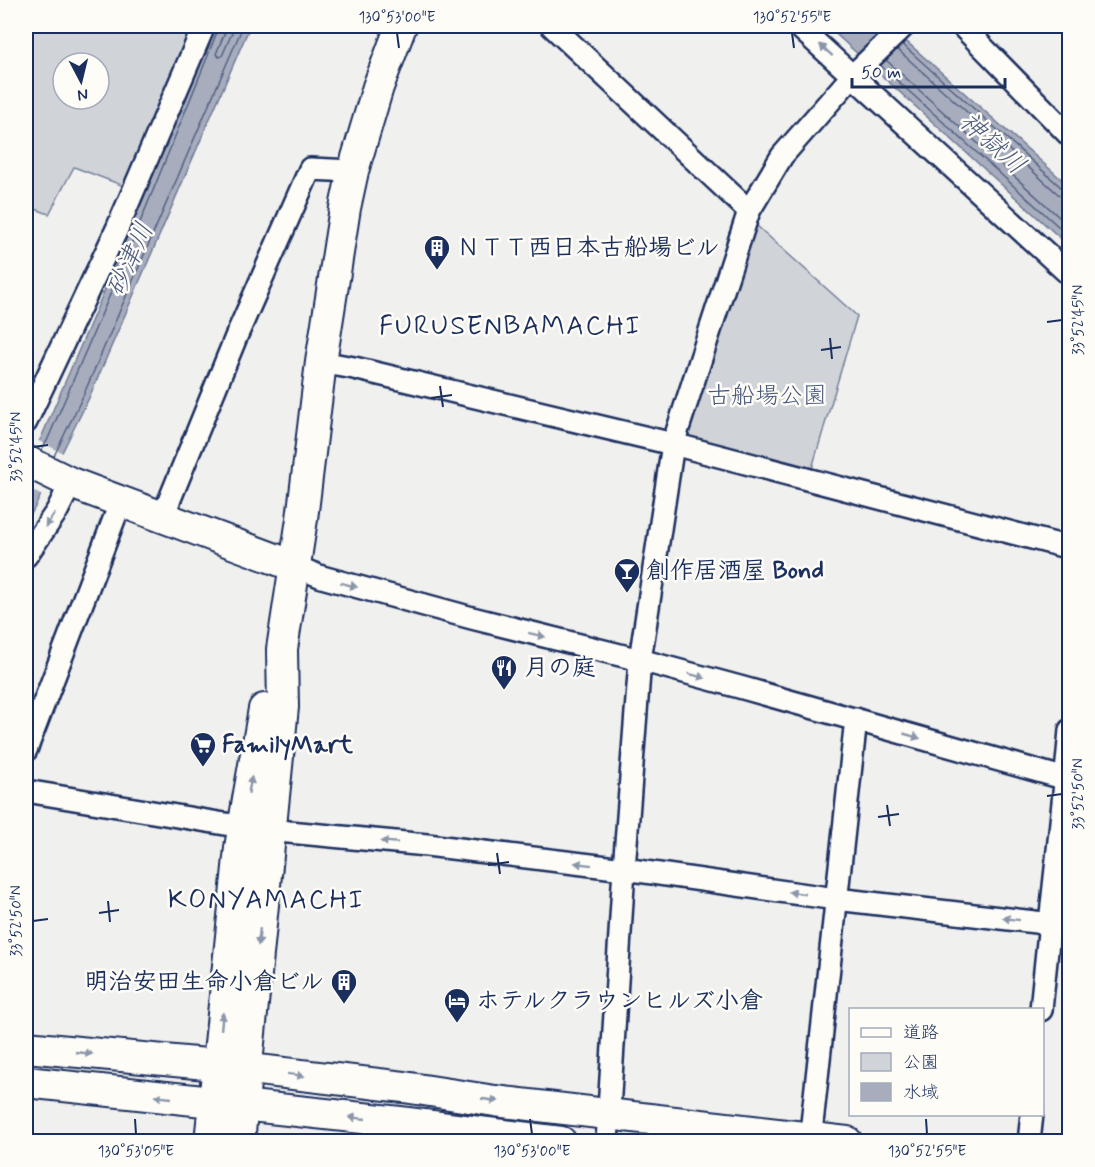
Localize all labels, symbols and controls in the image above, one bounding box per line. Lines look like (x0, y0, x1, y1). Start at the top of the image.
text: 130°53'00"E (359, 8, 436, 28)
text: 130°52'55"E (753, 8, 831, 28)
one-way arrow (819, 44, 834, 57)
north arrow (51, 51, 111, 111)
scale bar (852, 51, 1005, 89)
text: 50 m (861, 61, 901, 85)
text: N (76, 83, 89, 105)
water label: 神獄川 (952, 105, 1032, 183)
water label: 砂津川 (100, 217, 162, 303)
building icon: ＮＴＴ西日本古船場ビル (422, 233, 452, 271)
place label: ＮＴＴ西日本古船場ビル (456, 233, 720, 264)
text: 33°52'45"N (1069, 285, 1089, 355)
district label: FURUSENBAMACHI (379, 309, 641, 344)
park label: 古船場公園 (707, 381, 827, 412)
text: 33°52'45"N (7, 412, 27, 482)
one-way arrow (45, 512, 56, 528)
bar icon: 創作居酒屋 Bond (612, 556, 642, 594)
place label: 創作居酒屋 Bond (646, 556, 824, 587)
one-way arrow (340, 580, 358, 590)
one-way arrow (528, 630, 546, 640)
restaurant icon: 月の庭 (489, 653, 519, 691)
place label: 月の庭 (524, 653, 596, 684)
one-way arrow (688, 671, 706, 681)
supermarket icon: FamilyMart (188, 730, 218, 768)
place label: FamilyMart (222, 730, 354, 761)
one-way arrow (903, 731, 922, 741)
text: 33°52'50"N (1069, 758, 1089, 830)
one-way arrow (246, 776, 255, 795)
one-way arrow (380, 837, 399, 847)
one-way arrow (573, 860, 592, 869)
district label: KONYAMACHI (168, 883, 364, 918)
text: 33°52'50"N (7, 885, 27, 957)
one-way arrow (787, 889, 806, 898)
one-way arrow (1002, 914, 1021, 924)
one-way arrow (254, 927, 264, 946)
place label: 明治安田生命小倉ビル (84, 967, 324, 998)
building icon: 明治安田生命小倉ビル (329, 967, 359, 1005)
hotel icon: ホテルクラウンヒルズ小倉 (442, 986, 472, 1024)
place label: ホテルクラウンヒルズ小倉 (476, 986, 763, 1017)
legend (849, 1008, 1044, 1116)
one-way arrow (217, 1011, 227, 1030)
text: 道路 (903, 1021, 939, 1045)
one-way arrow (74, 1048, 93, 1058)
text: 公園 (903, 1051, 939, 1075)
one-way arrow (287, 1070, 306, 1080)
text: 水域 (903, 1081, 939, 1105)
one-way arrow (153, 1092, 172, 1102)
one-way arrow (480, 1096, 499, 1105)
one-way arrow (347, 1113, 366, 1123)
text: 130°53'05"E (98, 1142, 174, 1162)
text: 130°53'00"E (494, 1142, 571, 1162)
text: 130°52'55"E (888, 1142, 966, 1162)

